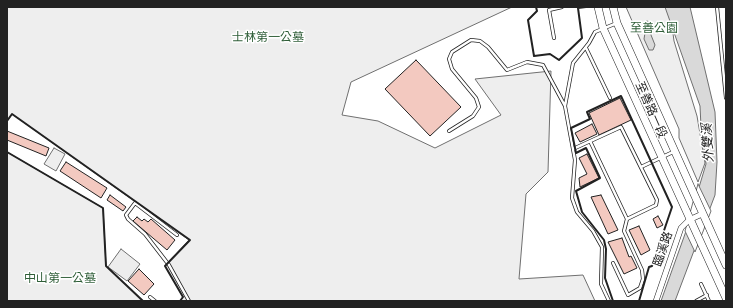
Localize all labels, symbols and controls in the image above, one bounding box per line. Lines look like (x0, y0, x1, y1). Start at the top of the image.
park label: 至善公園 (630, 21, 678, 35)
park label: 士林第一公墓 (232, 30, 304, 44)
street label: 至善路一段 (632, 80, 670, 140)
water label: 外雙溪 (699, 123, 717, 163)
street label: 臨溪路 (650, 230, 676, 268)
park label: 中山第一公墓 (24, 271, 96, 285)

